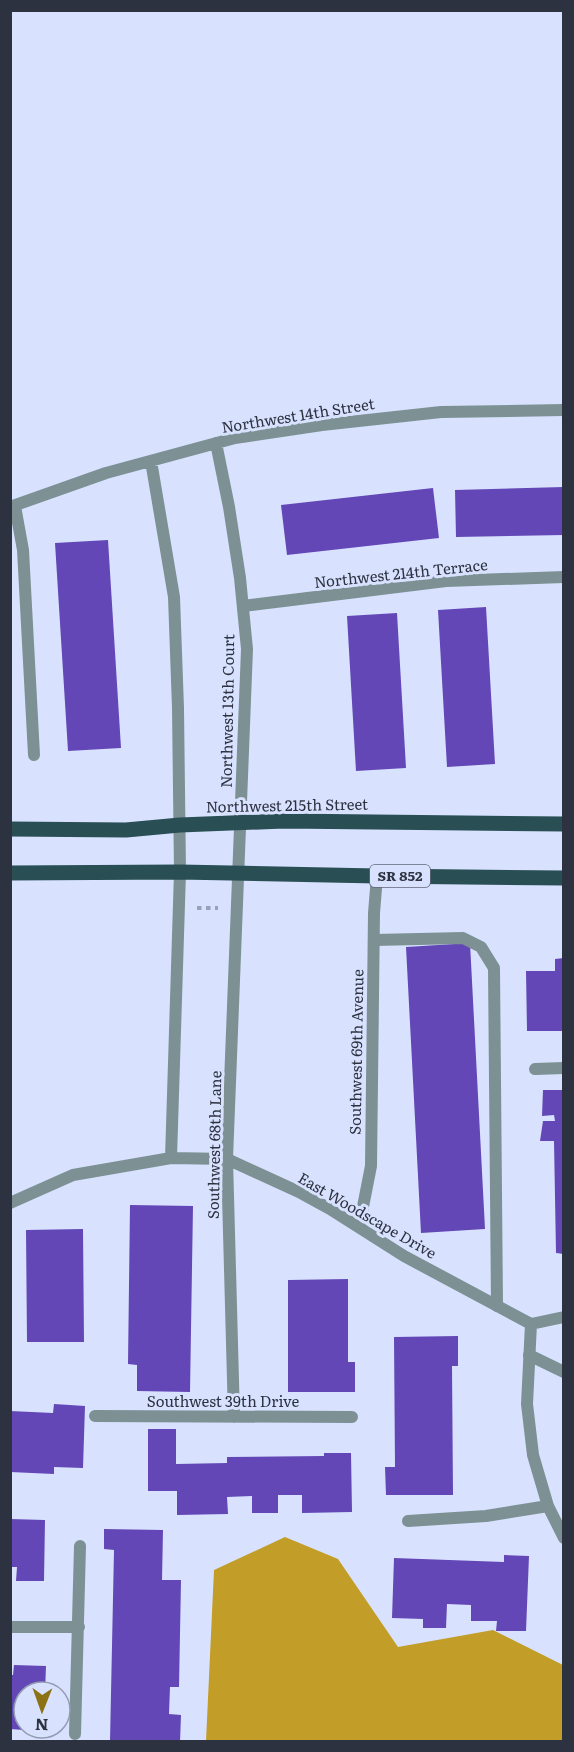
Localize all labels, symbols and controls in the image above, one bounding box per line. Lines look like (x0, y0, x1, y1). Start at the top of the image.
street label: Northwest 14th Street (220, 391, 376, 438)
street label: Northwest 214th Terrace (313, 552, 489, 593)
street label: Northwest 13th Court (214, 634, 239, 788)
street label: Northwest 215th Street (206, 792, 368, 817)
road number: SR 852 (370, 865, 430, 887)
street label: Southwest 69th Avenue (343, 969, 368, 1135)
street label: Southwest 68th Lane (201, 1070, 226, 1219)
street label: East Woodscape Drive (294, 1166, 441, 1264)
street label: Southwest 39th Drive (147, 1389, 299, 1412)
north arrow (12, 1680, 72, 1740)
text: N (35, 1714, 49, 1738)

